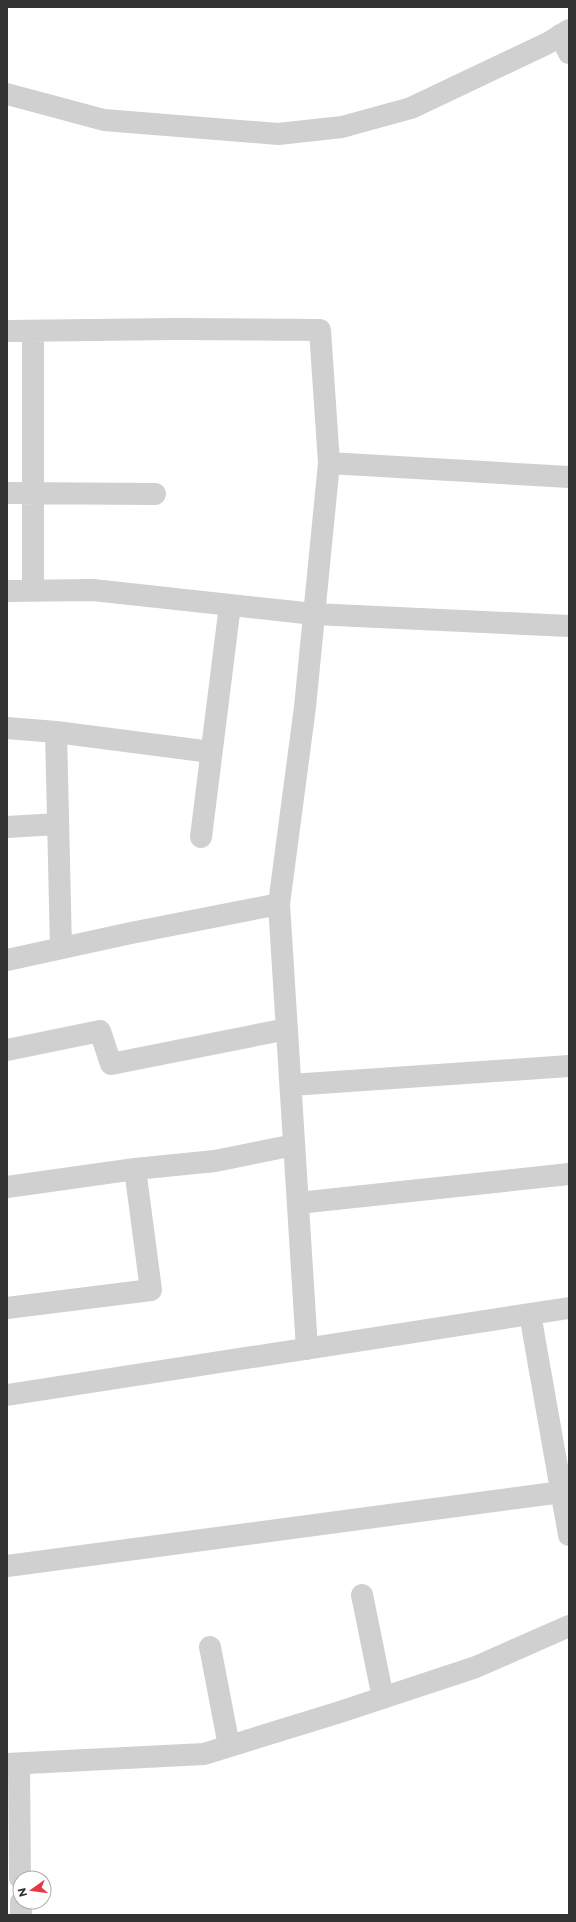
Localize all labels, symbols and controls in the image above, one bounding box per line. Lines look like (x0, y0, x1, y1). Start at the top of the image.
north arrow (12, 1870, 52, 1910)
text: N (14, 1886, 30, 1898)

